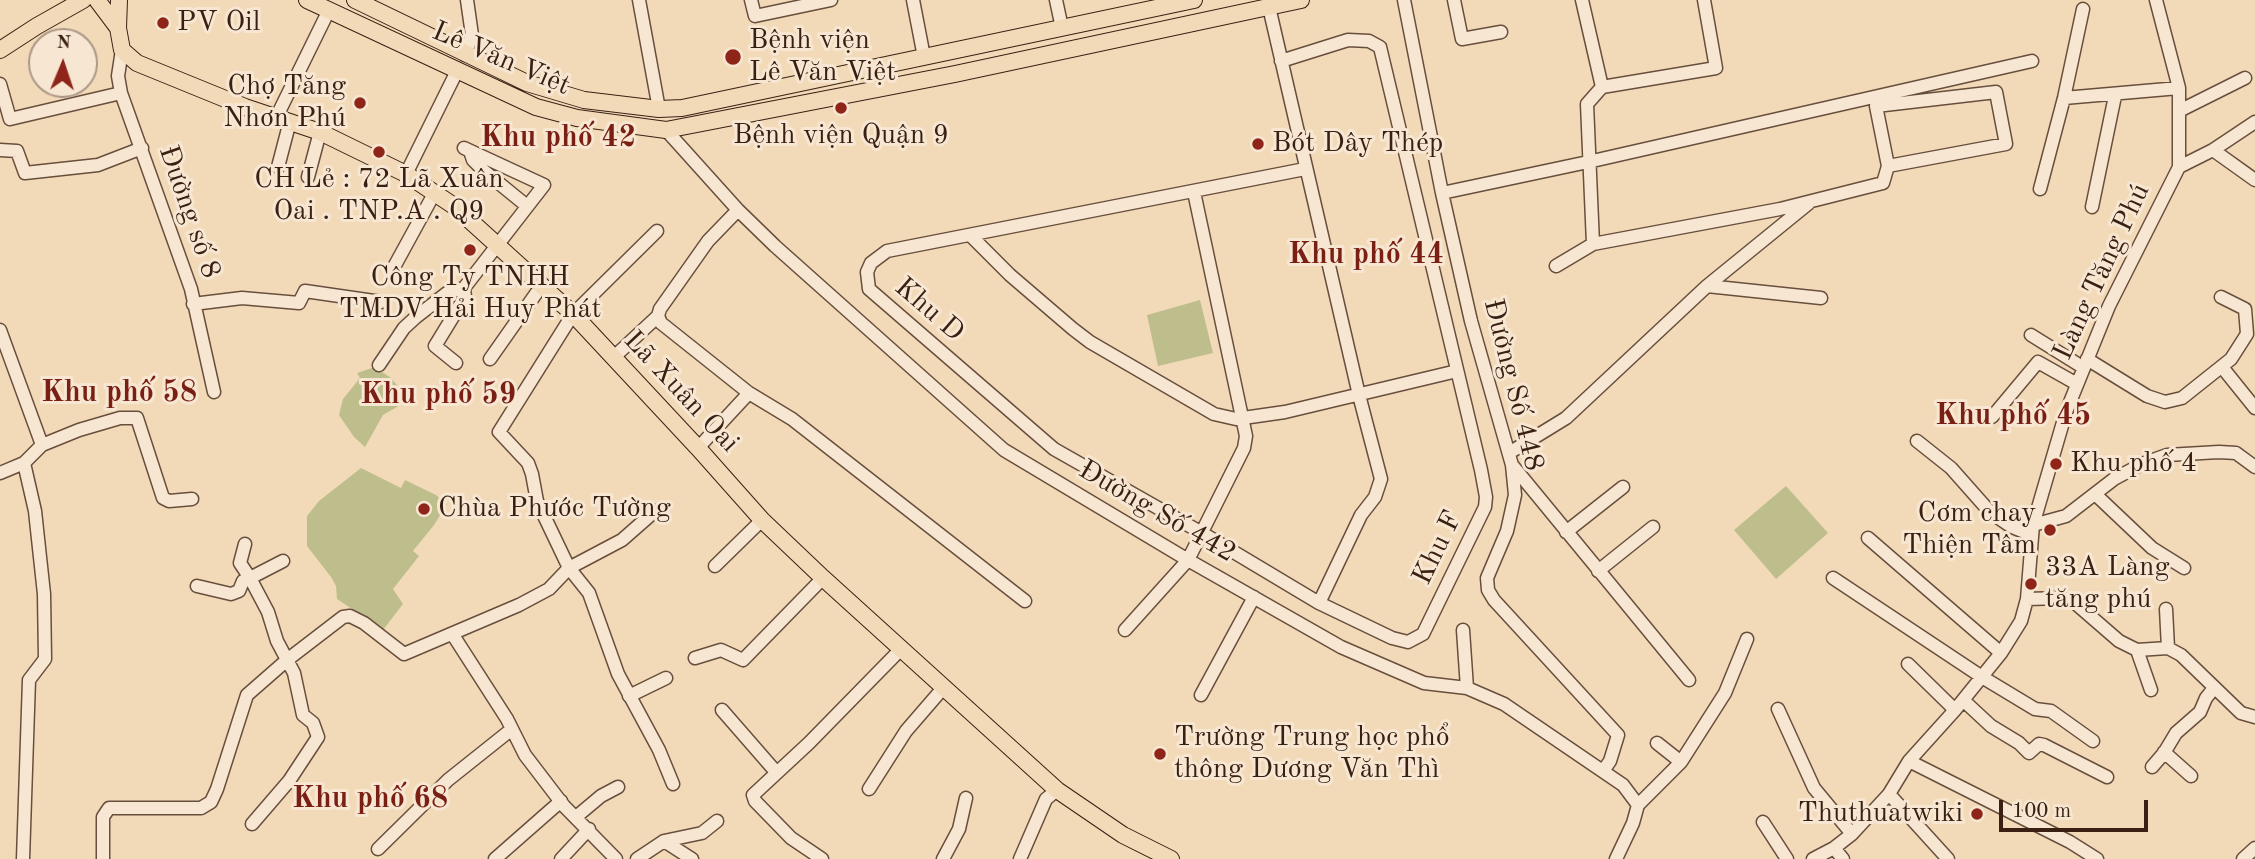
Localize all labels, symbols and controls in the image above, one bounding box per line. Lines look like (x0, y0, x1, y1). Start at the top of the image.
place label: PV Oil (177, 6, 260, 40)
marker: PV Oil (155, 15, 171, 31)
street label: Lê Văn Việt (427, 15, 575, 103)
place label: Bệnh viện Lê Văn Việt (749, 24, 896, 90)
north arrow (28, 28, 98, 98)
text: N (56, 34, 71, 53)
marker: Bệnh viện Lê Văn Việt (723, 47, 743, 67)
place label: Chợ Tăng Nhơn Phú (223, 70, 346, 136)
marker: Chợ Tăng Nhơn Phú (352, 95, 368, 111)
marker: Bệnh viện Quận 9 (833, 100, 849, 116)
place label: Bệnh viện Quận 9 (733, 119, 949, 153)
district label: Khu phố 42 (480, 120, 636, 156)
place label: Bót Dây Thép (1272, 127, 1443, 161)
marker: Bót Dây Thép (1250, 136, 1266, 152)
street label: Đường số 8 (151, 141, 227, 283)
marker: CH Lẻ : 72 Lã Xuân Oai . TNP.A . Q9 (371, 144, 387, 160)
place label: CH Lẻ : 72 Lã Xuân Oai . TNP.A . Q9 (254, 163, 504, 229)
street label: Làng Tăng Phú (2046, 178, 2158, 366)
district label: Khu phố 44 (1288, 237, 1444, 273)
marker: Công Ty TNHH TMDV Hải Huy Phát (462, 242, 478, 258)
place label: Công Ty TNHH TMDV Hải Huy Phát (339, 261, 601, 327)
street label: Khu D (887, 271, 971, 349)
street label: Đường Số 448 (1475, 295, 1551, 475)
street label: Lã Xuân Oai (616, 324, 746, 460)
district label: Khu phố 58 (41, 375, 197, 411)
district label: Khu phố 59 (360, 377, 516, 413)
district label: Khu phố 45 (1935, 398, 2091, 434)
place label: Khu phố 4 (2070, 447, 2197, 481)
street label: Đường Số 442 (1072, 453, 1242, 571)
marker: Khu phố 4 (2048, 456, 2064, 472)
place label: Chùa Phước Tường (438, 492, 671, 526)
place label: Cơm chay Thiện Tâm (1902, 497, 2036, 563)
marker: Chùa Phước Tường (416, 501, 432, 517)
street label: Khu F (1406, 506, 1470, 590)
marker: Cơm chay Thiện Tâm (2042, 522, 2058, 538)
place label: 33A Làng tăng phú (2045, 551, 2170, 617)
marker: 33A Làng tăng phú (2023, 576, 2039, 592)
place label: Trường Trung học phổ thông Dương Văn Thì (1174, 721, 1450, 787)
marker: Trường Trung học phổ thông Dương Văn Thì (1152, 746, 1168, 762)
district label: Khu phố 68 (292, 781, 448, 817)
scale bar (2003, 786, 2152, 830)
place label: Thuthuatwiki (1798, 797, 1963, 831)
text: 100 m (2012, 801, 2071, 822)
marker: Thuthuatwiki (1969, 806, 1985, 822)

